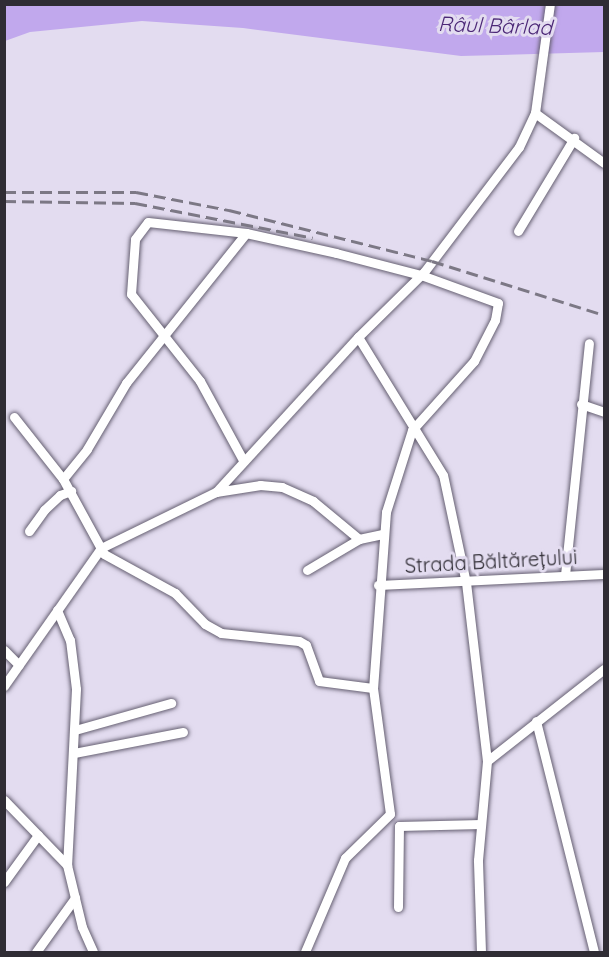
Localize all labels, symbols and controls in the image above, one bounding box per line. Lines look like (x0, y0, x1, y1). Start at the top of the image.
water label: Râul Bârlad (438, 10, 552, 40)
street label: Strada Băltărețului (404, 544, 578, 578)

